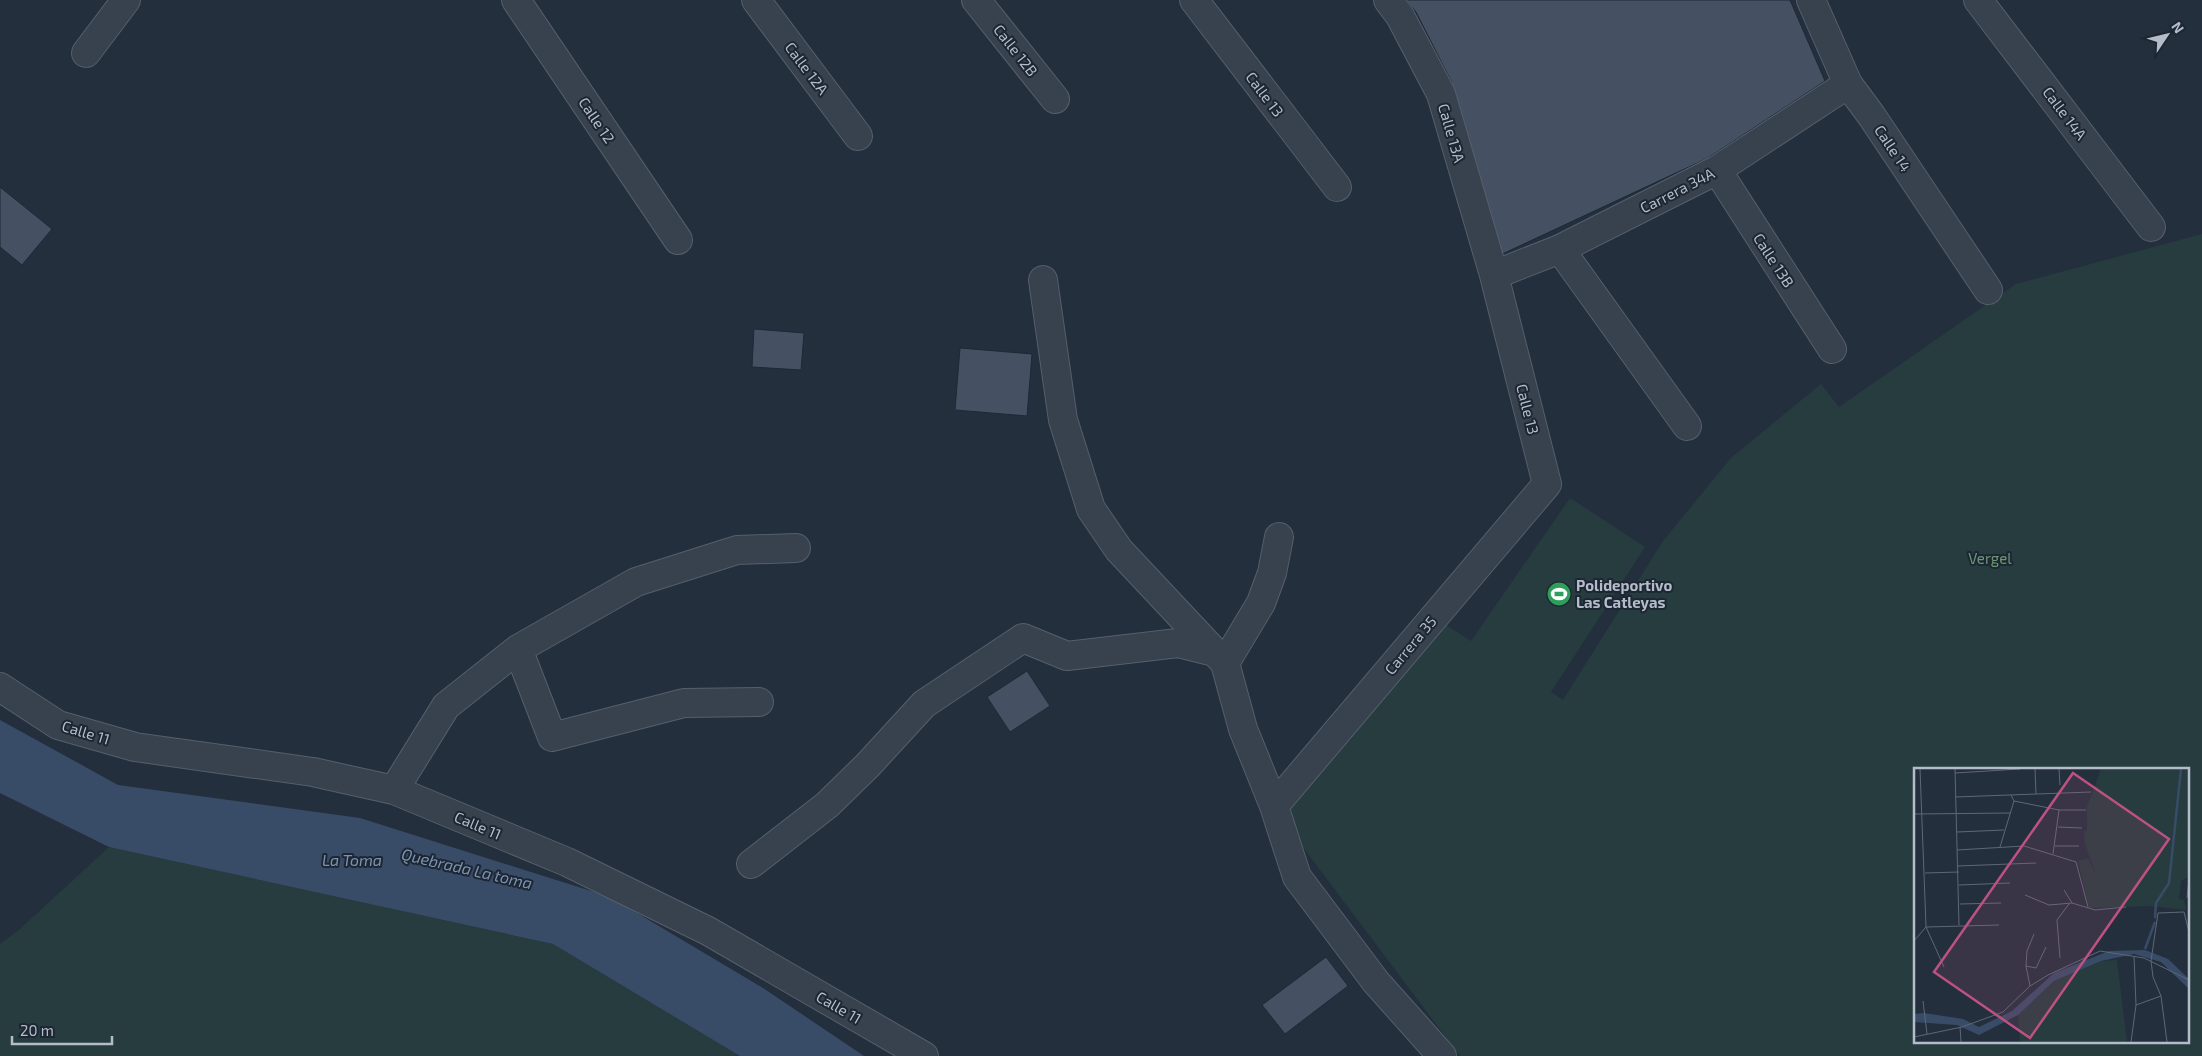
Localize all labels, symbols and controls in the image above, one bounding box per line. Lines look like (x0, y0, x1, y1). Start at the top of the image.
north arrow (2142, 10, 2192, 60)
text: N (2168, 18, 2188, 36)
street label: Calle 12B (990, 21, 1042, 79)
street label: Calle 12A (782, 38, 833, 98)
street label: Calle 13 (1242, 68, 1288, 120)
street label: Calle 14A (2039, 83, 2091, 144)
street label: Calle 12 (575, 94, 619, 146)
street label: Calle 13A (1435, 101, 1469, 165)
street label: Calle 14 (1871, 121, 1915, 175)
street label: Carrera 34A (1637, 163, 1718, 216)
street label: Calle 13B (1750, 230, 1798, 290)
street label: Calle 13 (1513, 382, 1543, 436)
park label: Vergel (1968, 549, 2012, 567)
place label: Polideportivo Las Catleyas (1576, 576, 1672, 612)
sports icon: Polideportivo Las Catleyas (1546, 581, 1572, 607)
street label: Carrera 35 (1380, 612, 1440, 678)
street label: Calle 11 (60, 716, 112, 748)
inset map (1914, 768, 2190, 1044)
street label: Calle 11 (452, 807, 504, 843)
water label: Quebrada La toma (400, 844, 534, 893)
water label: La Toma (322, 850, 382, 869)
street label: Calle 11 (813, 987, 865, 1027)
scale bar (12, 1014, 112, 1046)
text: 20 m (20, 1021, 54, 1039)

